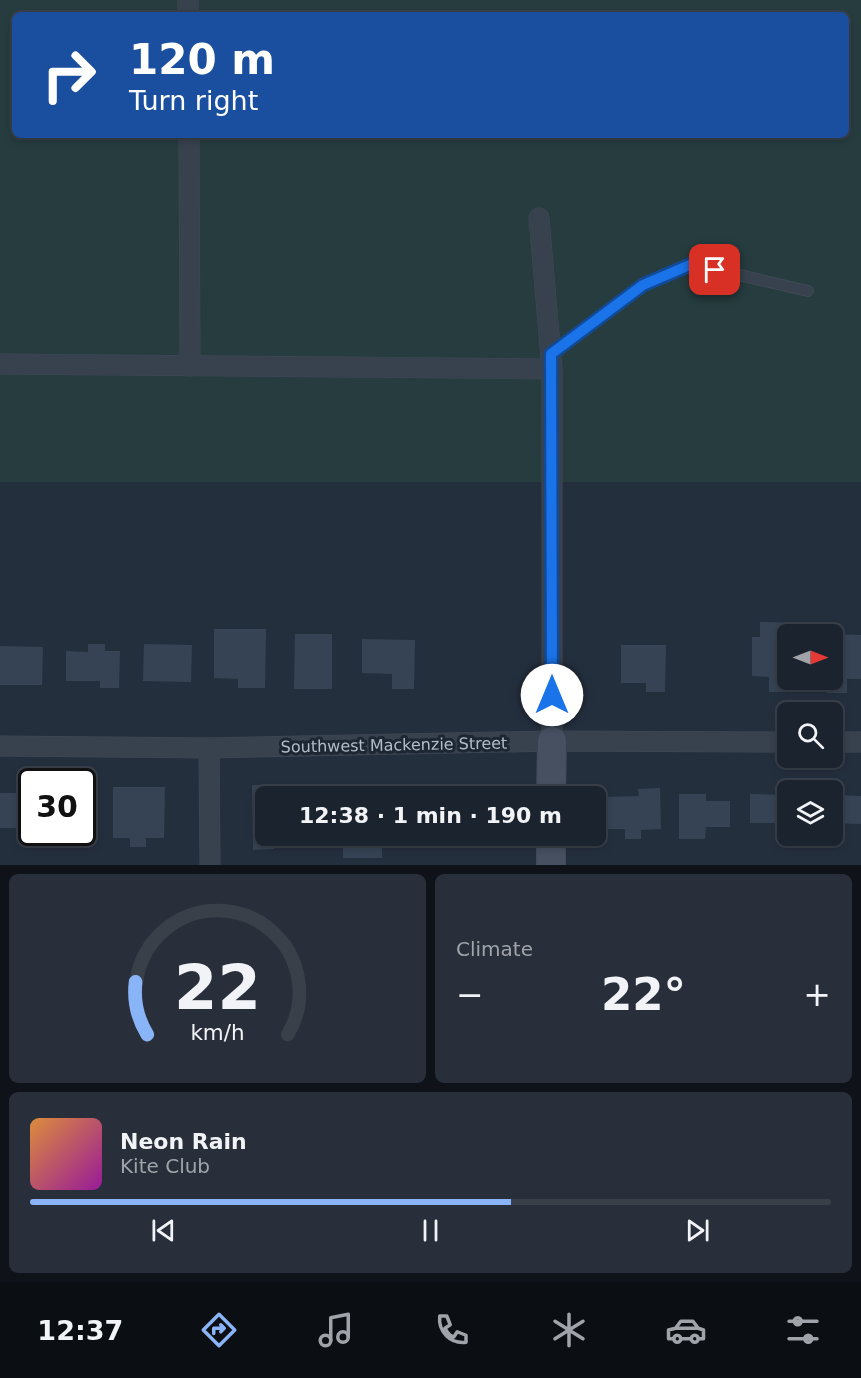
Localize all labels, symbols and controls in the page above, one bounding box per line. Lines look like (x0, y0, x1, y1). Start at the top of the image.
text: 120 m (129, 35, 275, 84)
icon: right (30, 36, 108, 114)
text: Turn right (129, 85, 258, 116)
pin (689, 244, 740, 295)
icon: arrive (698, 253, 731, 286)
north arrow (777, 624, 843, 690)
map controls (777, 624, 843, 846)
position arrow (520, 663, 584, 727)
button: search (777, 702, 843, 768)
street label: Southwest Mackenzie Street (281, 734, 507, 756)
speed limit sign: 30 (18, 768, 96, 846)
button: layers (777, 780, 843, 846)
text: 12:38 · 1 min · 190 m (299, 803, 562, 828)
text: Climate (456, 937, 533, 961)
text: 22 (174, 951, 261, 1024)
text: 22° (601, 968, 686, 1021)
text: − (456, 975, 484, 1014)
text: + (803, 975, 831, 1014)
text: km/h (190, 1021, 245, 1046)
text: Neon Rain (120, 1129, 247, 1154)
text: Kite Club (120, 1154, 210, 1178)
icon: previous (147, 1214, 180, 1247)
icon: pause (414, 1214, 447, 1247)
icon: next (681, 1214, 714, 1247)
icon: directions (198, 1309, 240, 1351)
icon: music (315, 1309, 357, 1351)
icon: phone (431, 1309, 473, 1351)
icon: climate (548, 1309, 590, 1351)
icon: car (665, 1309, 707, 1351)
icon: filters (782, 1309, 824, 1351)
text: 12:37 (37, 1315, 123, 1346)

